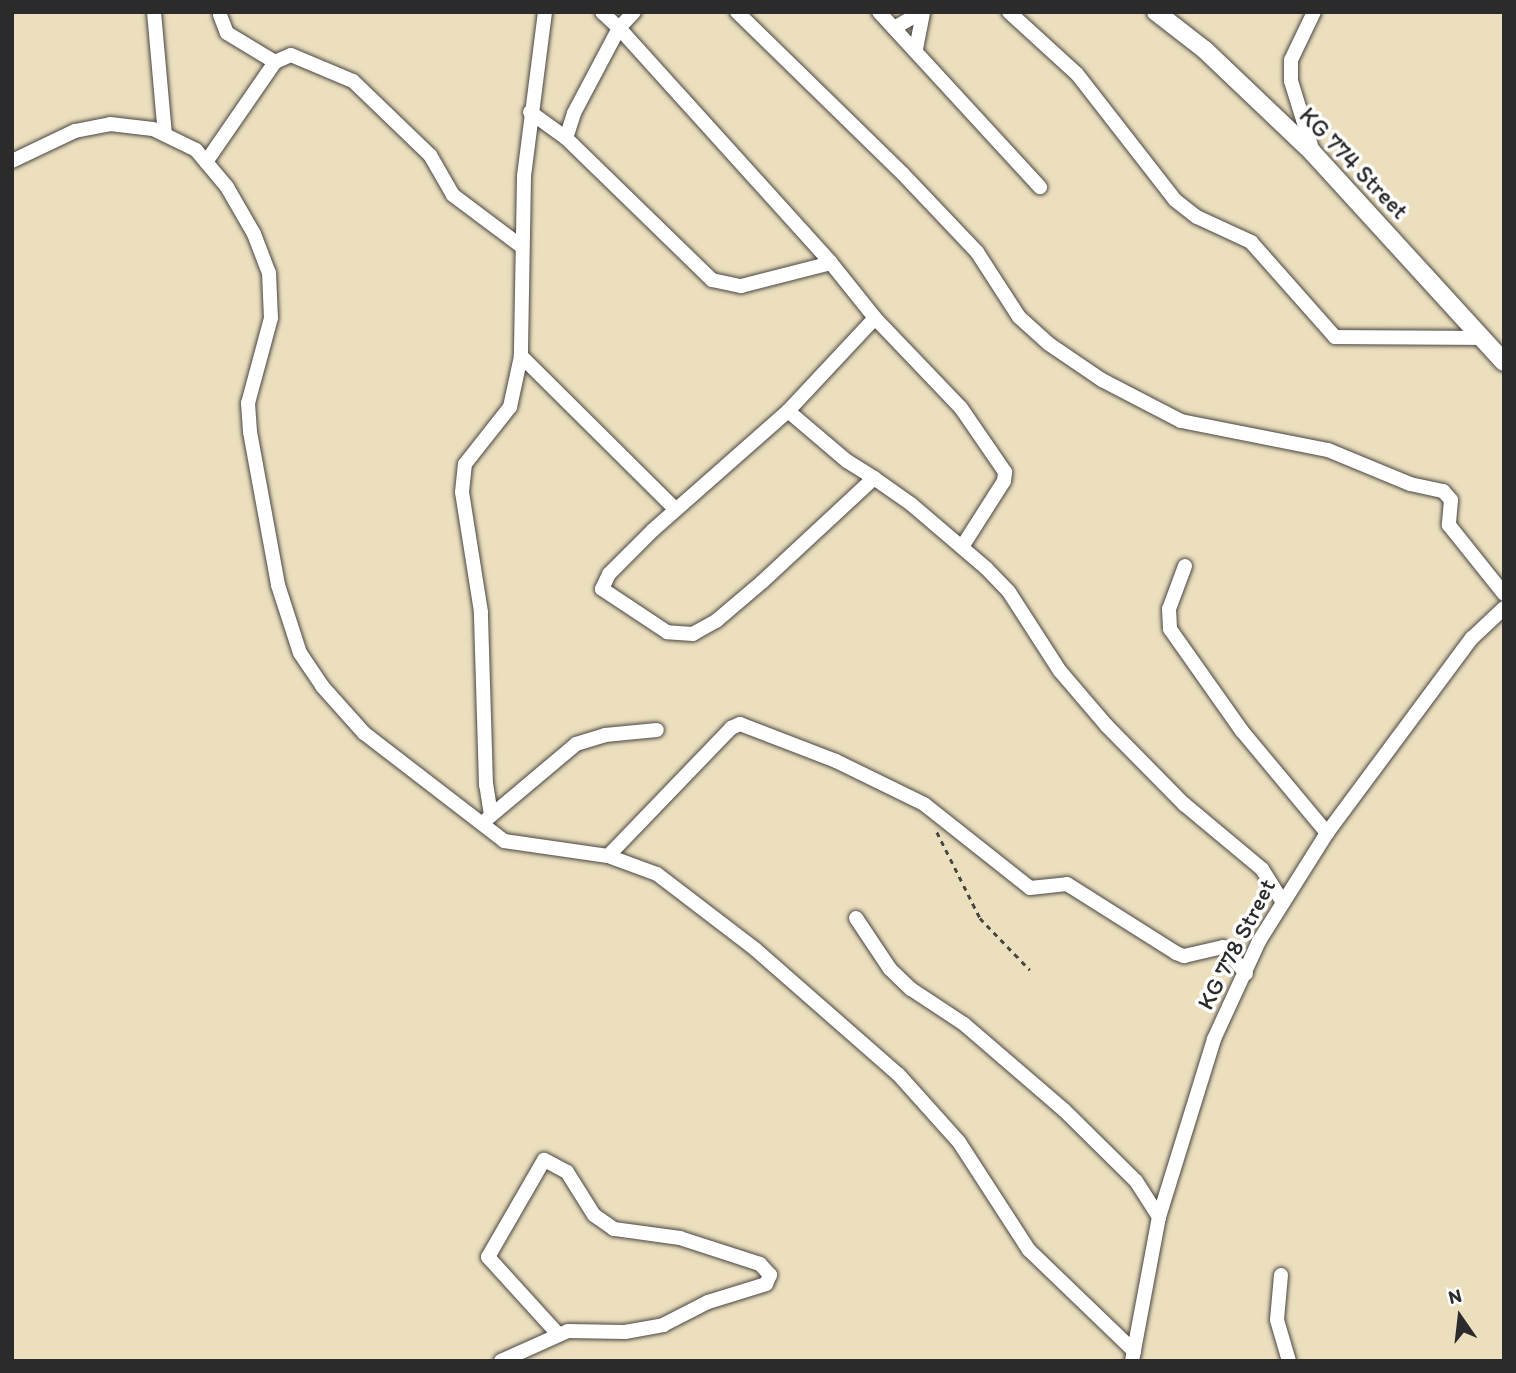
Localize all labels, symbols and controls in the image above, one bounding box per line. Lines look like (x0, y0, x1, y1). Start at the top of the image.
street label: KG 774 Street (1294, 101, 1414, 225)
street label: KG 778 Street (1191, 874, 1281, 1014)
north arrow (1425, 1282, 1495, 1352)
text: N (1446, 1283, 1464, 1309)

